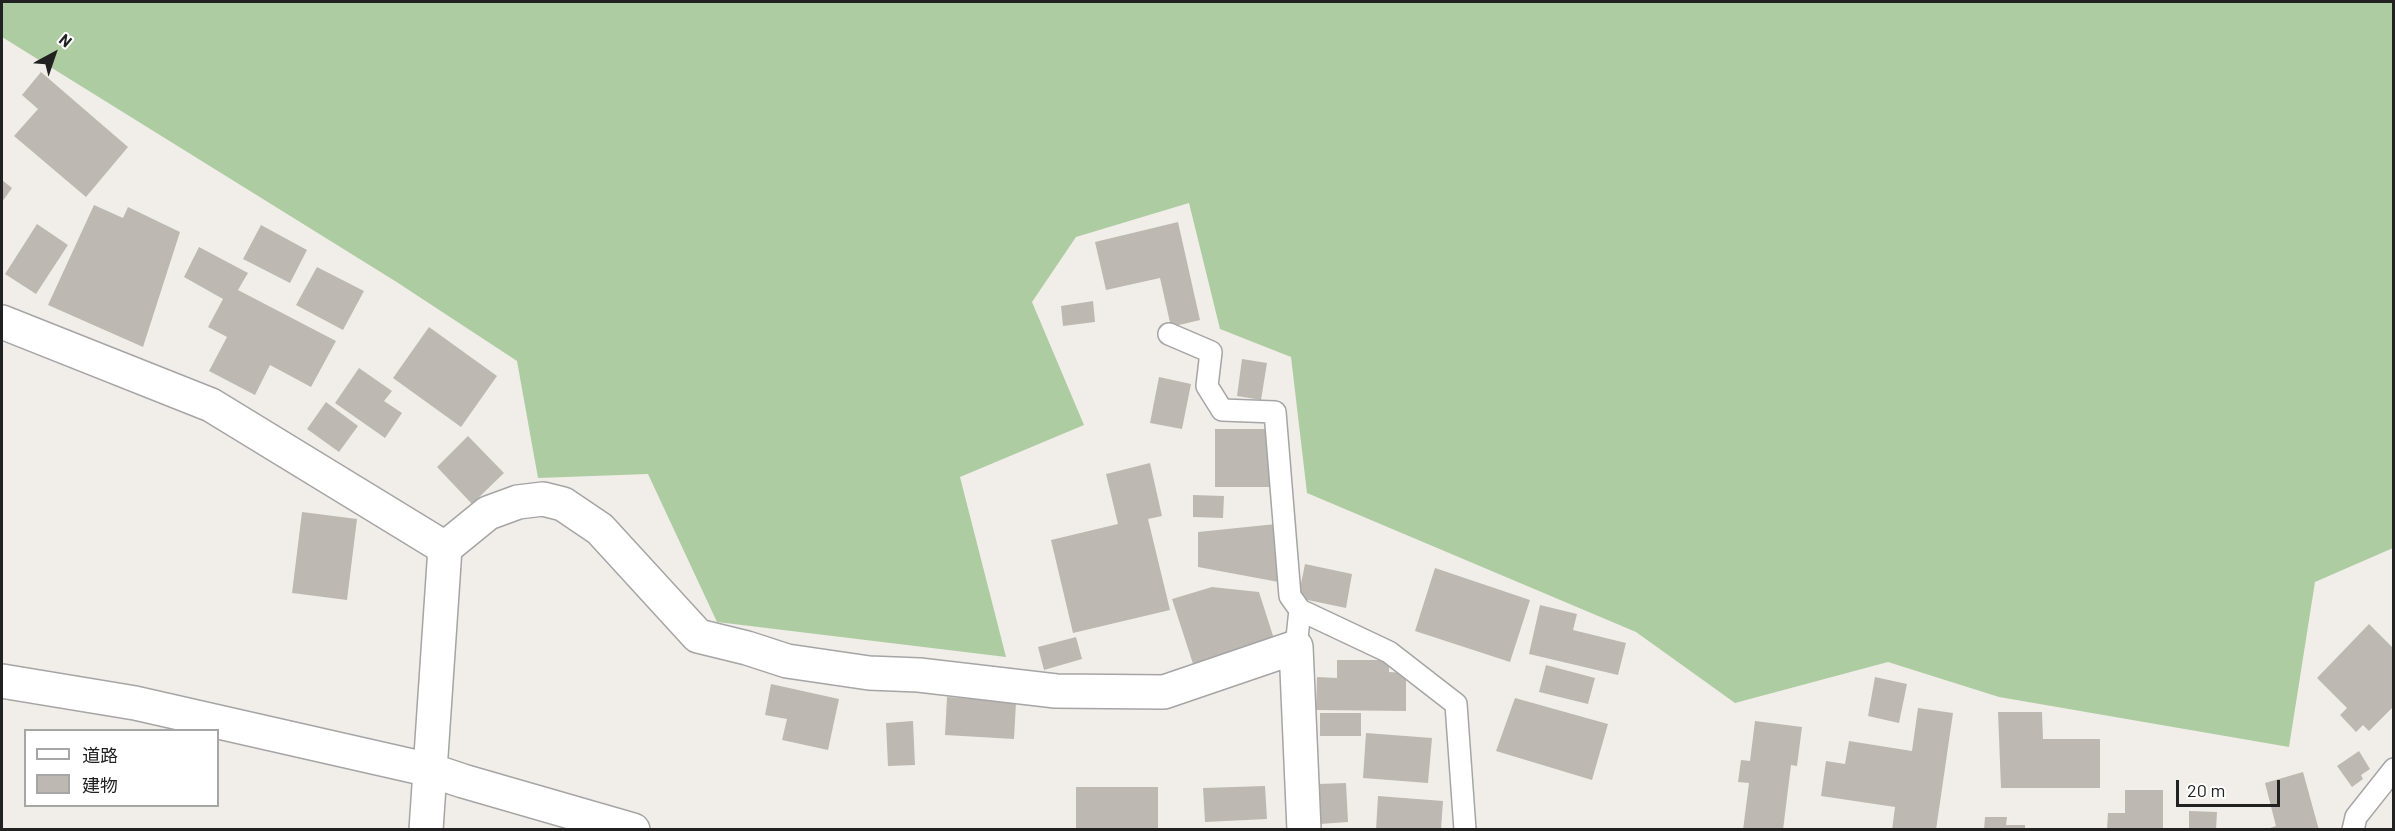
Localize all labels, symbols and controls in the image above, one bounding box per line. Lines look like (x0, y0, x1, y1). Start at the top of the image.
north arrow (24, 24, 84, 84)
text: N (56, 29, 76, 51)
legend (24, 729, 219, 807)
text: 道路 (82, 744, 118, 766)
scale bar (2179, 768, 2282, 806)
text: 建物 (82, 774, 118, 796)
text: 20 m (2187, 779, 2225, 801)

